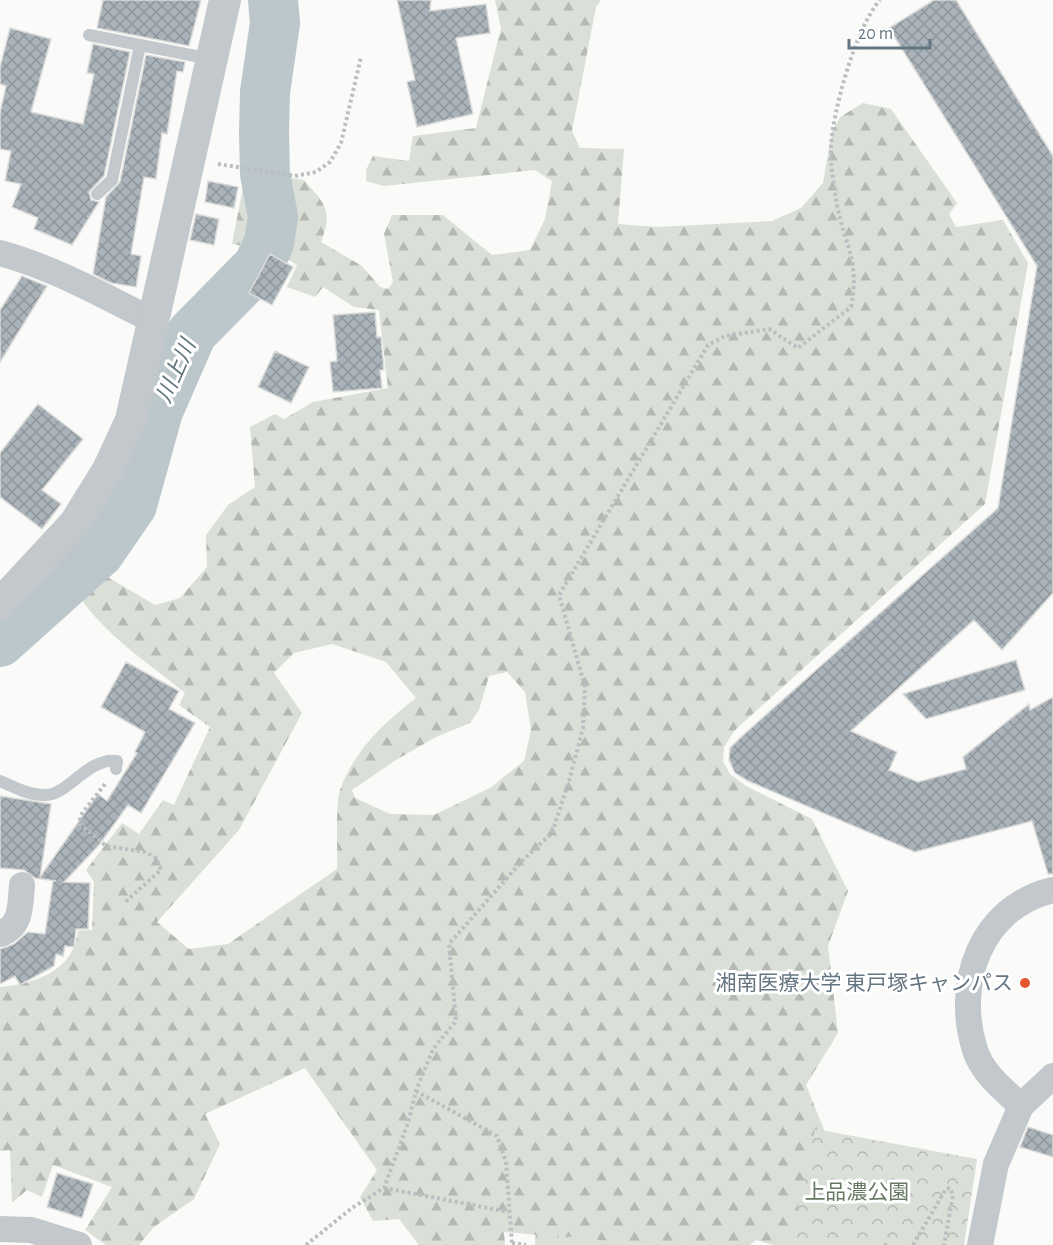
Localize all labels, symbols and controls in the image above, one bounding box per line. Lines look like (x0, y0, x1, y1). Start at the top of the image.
scale bar (849, 12, 930, 50)
text: 20 m (858, 25, 893, 43)
water label: 川上川 (152, 334, 200, 406)
place label: 湘南医療大学 東戸塚キャンパス (716, 972, 1013, 994)
marker: 湘南医療大学 東戸塚キャンパス (1018, 976, 1032, 990)
park label: 上品濃公園 (805, 1181, 910, 1203)

